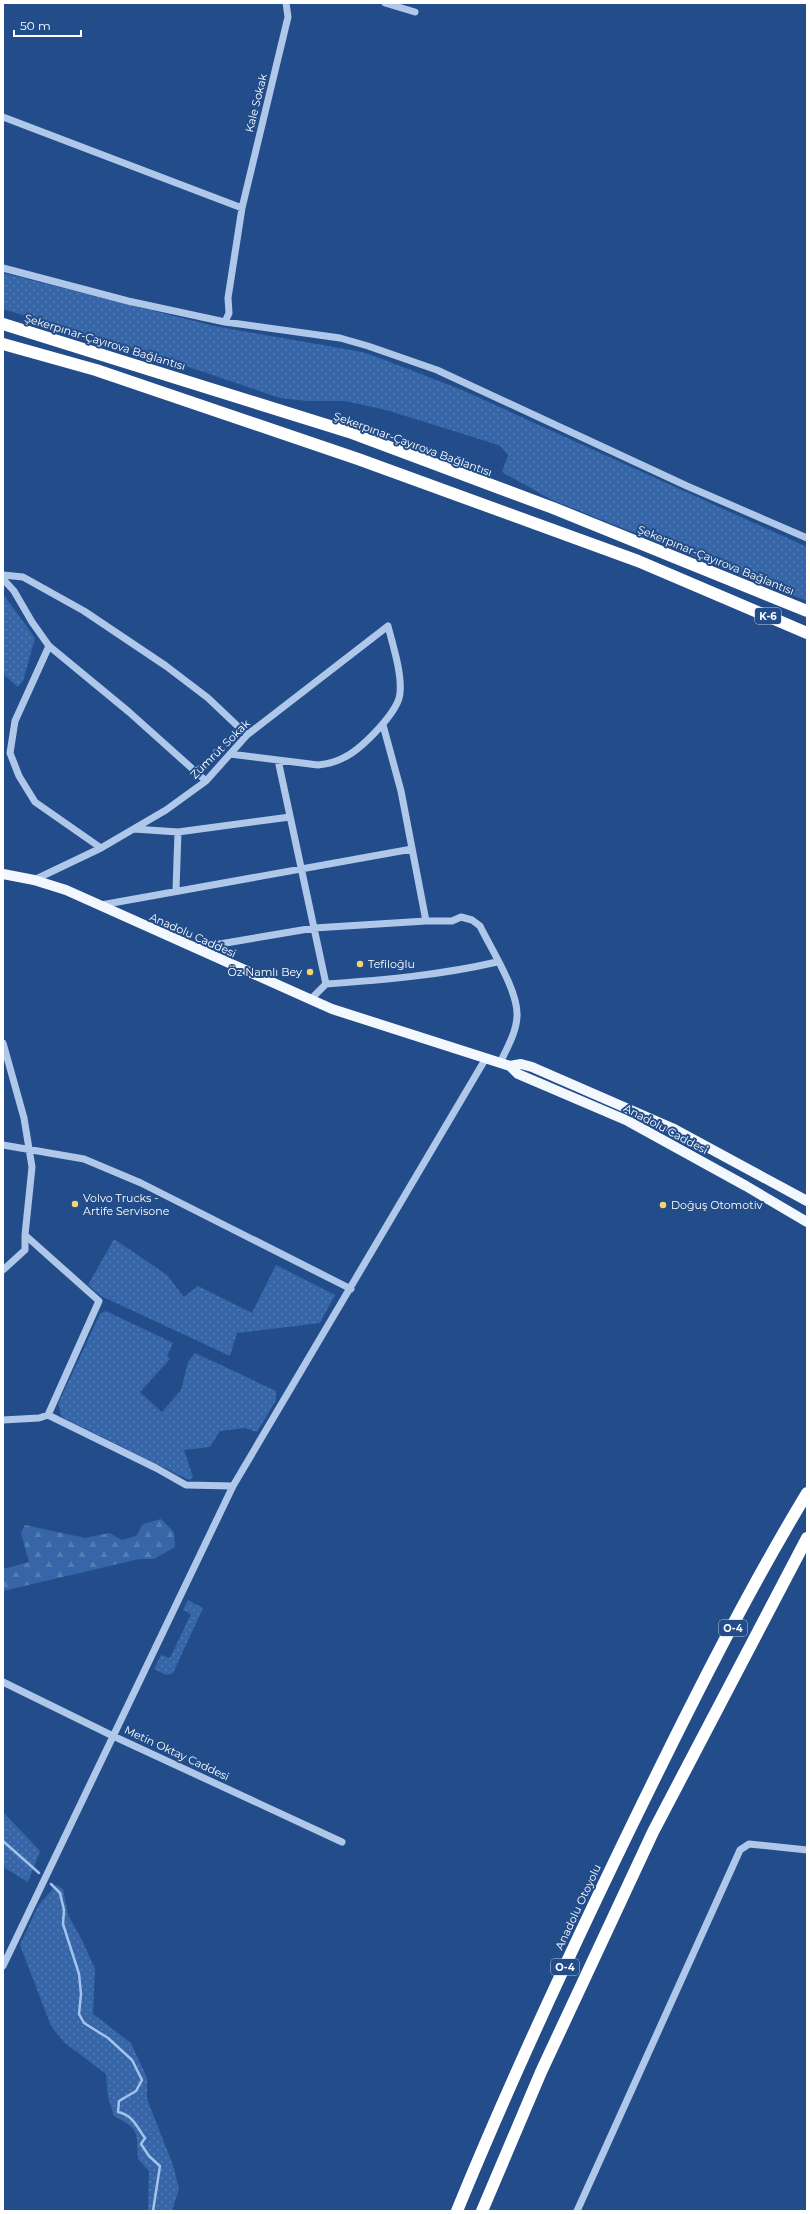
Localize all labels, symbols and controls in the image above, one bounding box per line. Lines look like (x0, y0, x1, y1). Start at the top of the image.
scale bar (14, 12, 81, 38)
text: 50 m (20, 18, 51, 33)
street label: Kale Sokak (242, 72, 270, 134)
street label: Şekerpınar-Çayırova Bağlantısı (23, 311, 187, 373)
street label: Şekerpınar-Çayırova Bağlantısı (332, 409, 494, 479)
street label: Şekerpınar-Çayırova Bağlantısı (636, 522, 796, 598)
road number: K-6 (755, 608, 781, 624)
street label: Zümrüt Sokak (187, 716, 253, 782)
street label: Anadolu Caddesi (147, 910, 239, 960)
place label: Tefiloğlu (368, 957, 415, 971)
marker: Tefiloğlu (355, 959, 365, 969)
place label: Öz Namlı Bey (228, 965, 302, 979)
marker: Öz Namlı Bey (305, 967, 315, 977)
street label: Anadolu Caddesi (621, 1101, 711, 1157)
place label: Volvo Trucks - Artife Servisone (83, 1191, 170, 1218)
place label: Doğuş Otomotiv (671, 1198, 763, 1212)
marker: Volvo Trucks - Artife Servisone (70, 1199, 80, 1209)
marker: Doğuş Otomotiv (658, 1200, 668, 1210)
road number: O-4 (719, 1620, 747, 1636)
street label: Metin Oktay Caddesi (122, 1723, 232, 1783)
street label: Anadolu Otoyolu (552, 1862, 604, 1952)
road number: O-4 (551, 1959, 579, 1975)

